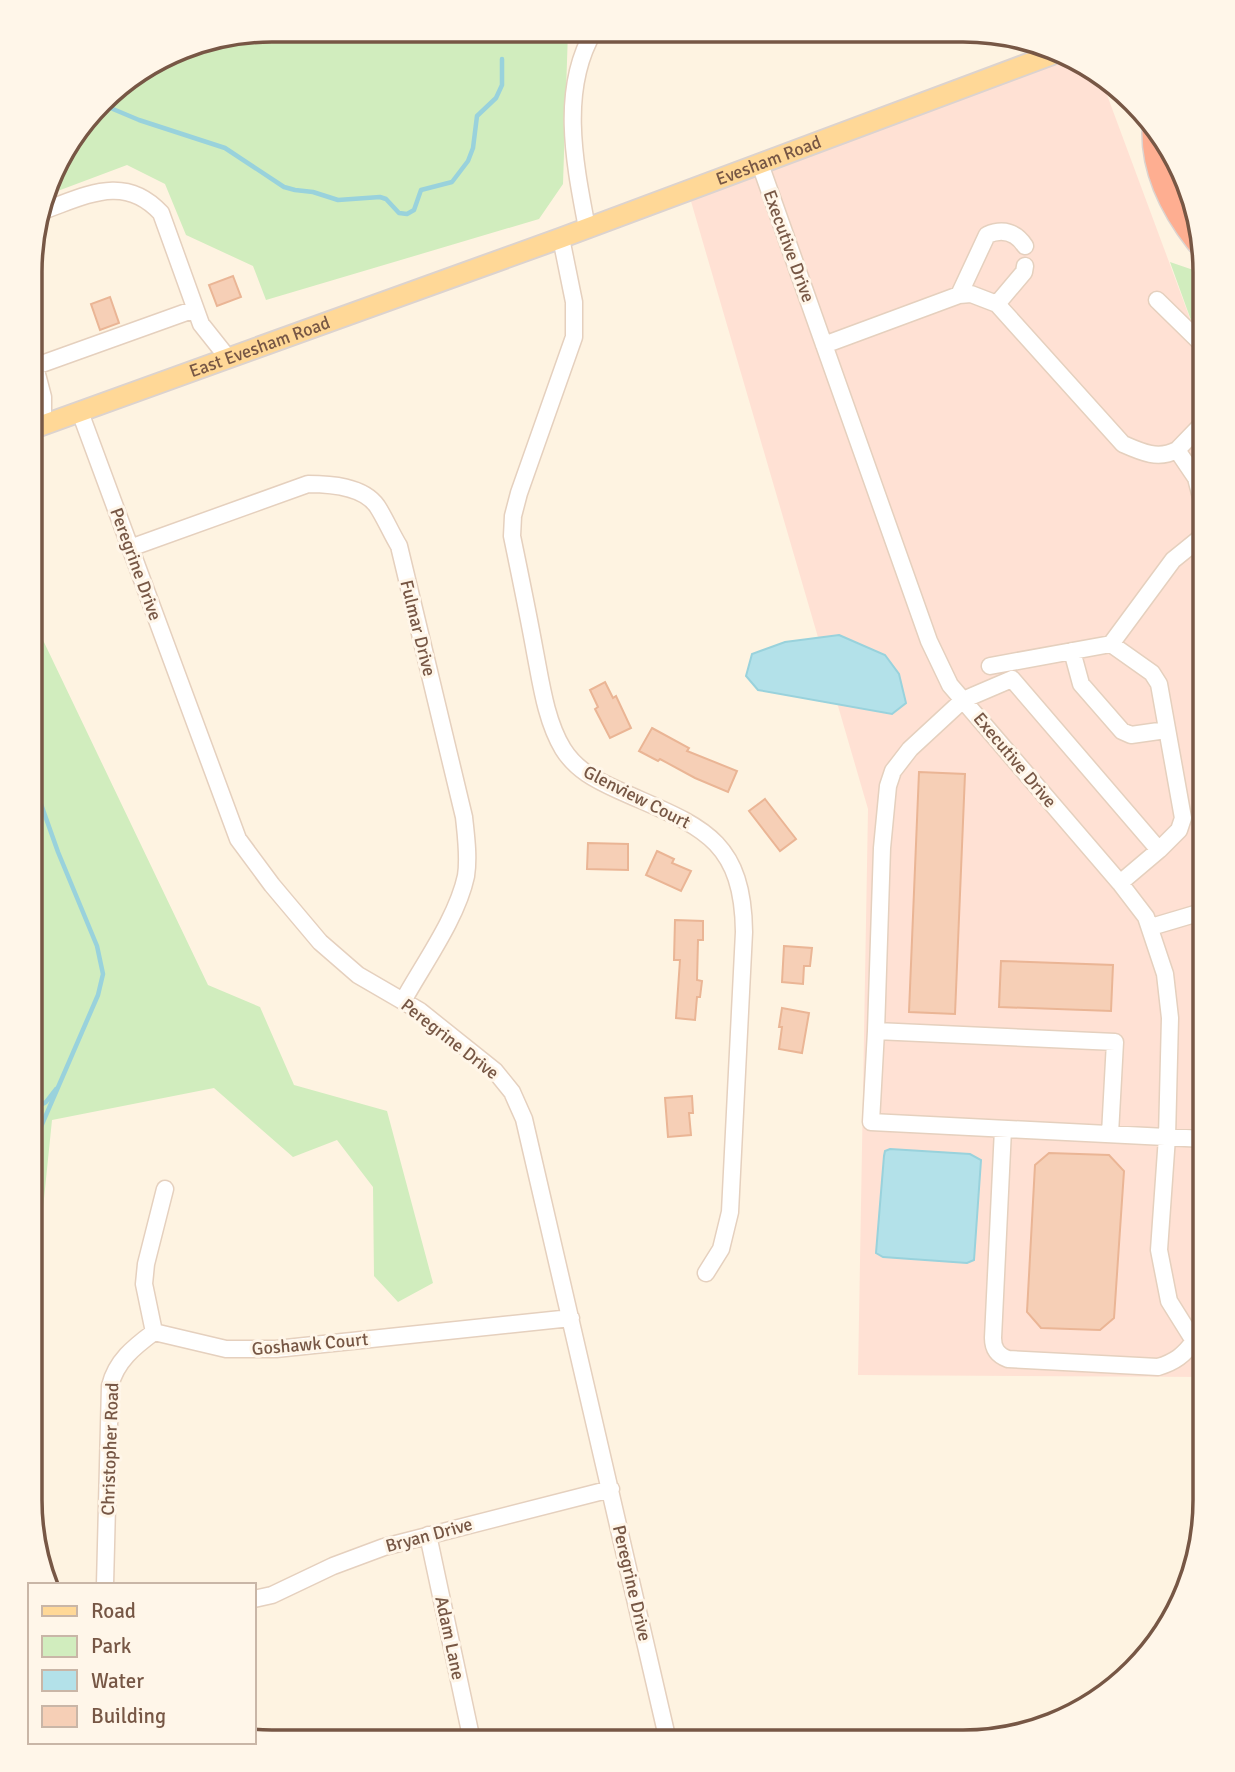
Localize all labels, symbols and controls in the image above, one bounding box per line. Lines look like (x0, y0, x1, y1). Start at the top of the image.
street label: Evesham Road (713, 131, 824, 190)
street label: Executive Drive (759, 187, 819, 305)
street label: East Evesham Road (186, 311, 333, 382)
street label: Peregrine Drive (105, 505, 167, 623)
street label: Fulmar Drive (395, 578, 441, 678)
street label: Executive Drive (969, 708, 1061, 812)
street label: Glenview Court (580, 761, 694, 833)
street label: Peregrine Drive (397, 994, 503, 1084)
street label: Goshawk Court (251, 1328, 369, 1360)
street label: Christopher Road (97, 1382, 123, 1516)
street label: Bryan Drive (383, 1513, 475, 1557)
street label: Peregrine Drive (608, 1523, 656, 1643)
legend (28, 1583, 256, 1744)
street label: Adam Lane (430, 1594, 470, 1682)
text: Road (91, 1598, 136, 1624)
text: Park (91, 1633, 132, 1659)
text: Water (91, 1668, 144, 1694)
text: Building (91, 1703, 166, 1729)

